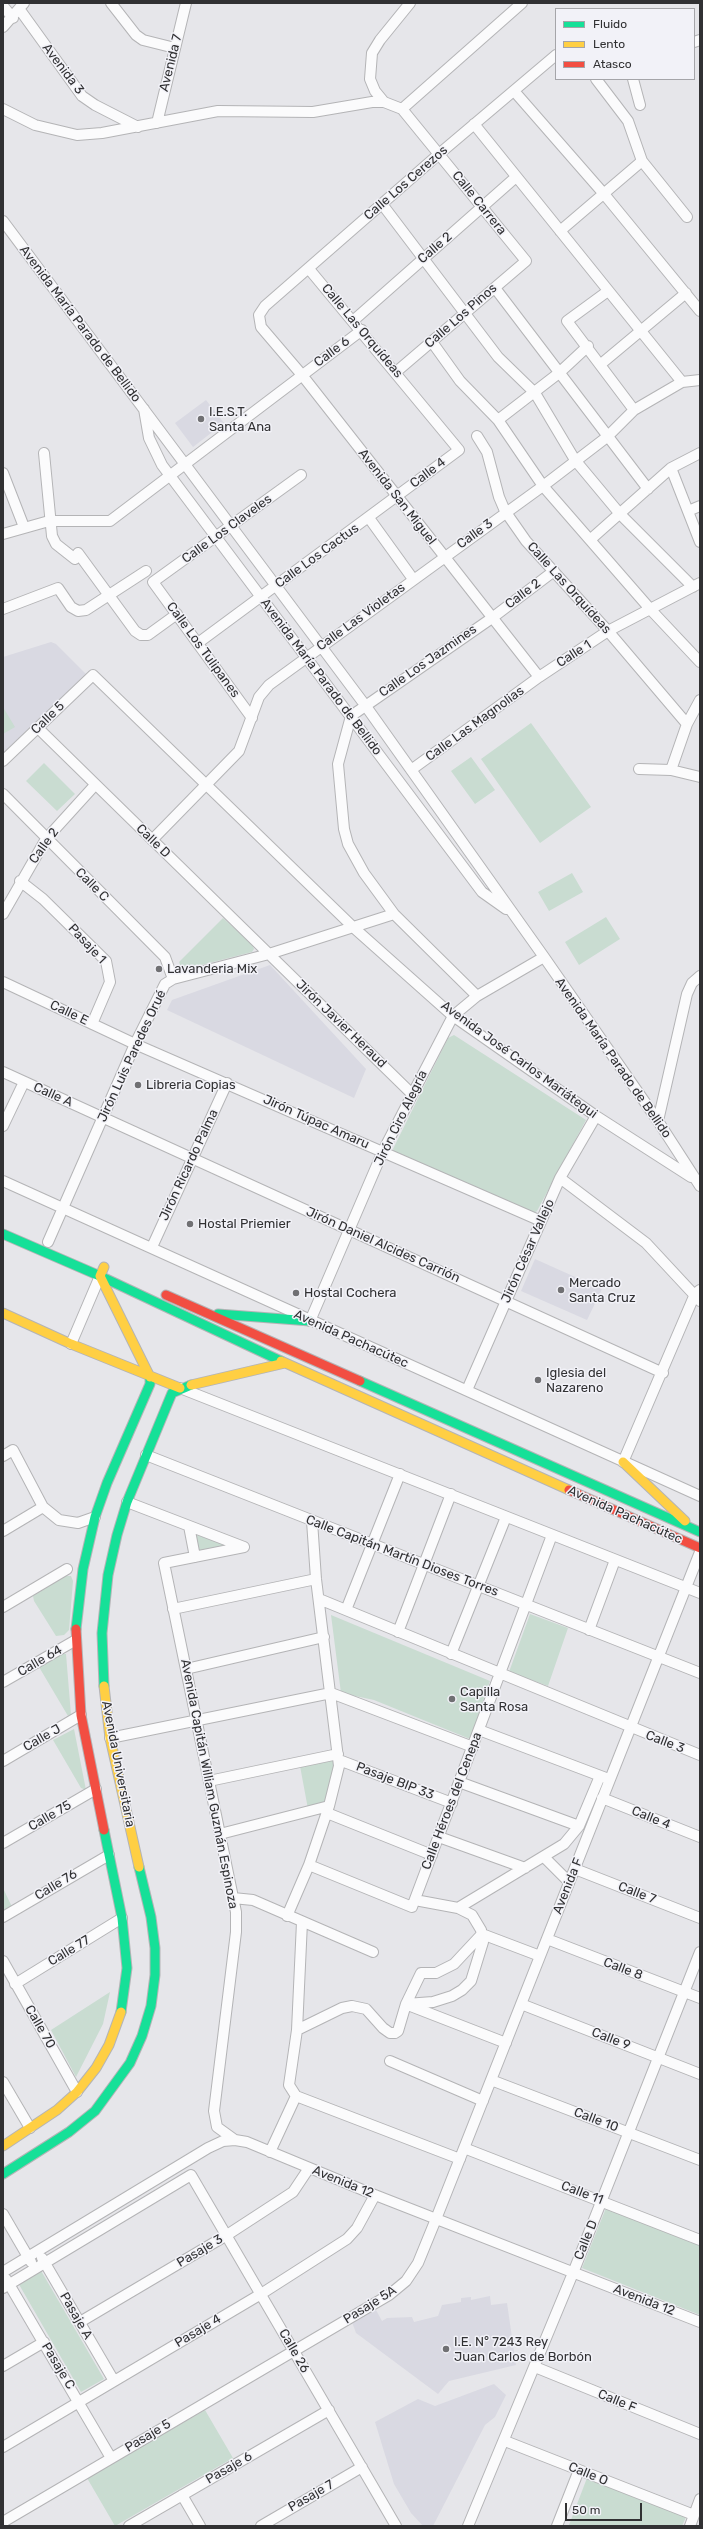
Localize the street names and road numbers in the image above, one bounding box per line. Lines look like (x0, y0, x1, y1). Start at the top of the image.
street label: Avenida 7 (156, 33, 186, 93)
street label: Avenida 3 (39, 41, 87, 97)
street label: Calle Los Cerezos (361, 142, 451, 224)
street label: Calle Carrera (449, 168, 509, 238)
street label: Calle 2 (415, 229, 455, 267)
street label: Avenida María Parado de Bellido (16, 243, 144, 405)
street label: Calle Los Pinos (422, 280, 500, 352)
street label: Calle Las Orquídeas (318, 281, 406, 381)
street label: Calle 6 (311, 334, 353, 370)
street label: Avenida San Miguel (355, 446, 439, 548)
street label: Calle 4 (407, 455, 449, 491)
street label: Calle Los Claveles (179, 491, 275, 567)
street label: Calle 3 (454, 516, 496, 552)
street label: Calle Los Cactus (272, 520, 362, 592)
street label: Calle Las Orquídeas (524, 539, 614, 637)
street label: Calle 2 (502, 576, 544, 612)
street label: Calle Las Violetas (314, 580, 408, 654)
street label: Avenida María Parado de Bellido (257, 596, 385, 758)
street label: Calle Los Tulipanes (163, 599, 243, 701)
street label: Calle Los Jazmines (376, 621, 480, 701)
street label: Calle 1 (554, 637, 594, 671)
street label: Calle Las Magnolias (423, 683, 527, 765)
street label: Calle 5 (28, 698, 68, 738)
street label: Calle D (133, 821, 173, 861)
street label: Calle 2 (26, 825, 62, 867)
street label: Calle C (72, 865, 112, 905)
street label: Pasaje 1 (65, 921, 109, 967)
street label: Avenida María Parado de Bellido (551, 975, 675, 1141)
street label: Jirón Javier Heraud (292, 977, 390, 1071)
street label: Jirón Luis Paredes Orué (95, 988, 169, 1124)
street label: Calle E (47, 997, 91, 1029)
street label: Avenida José Carlos Mariátegui (438, 998, 600, 1122)
street label: Jirón Ciro Alegría (371, 1068, 431, 1168)
street label: Calle A (31, 1079, 75, 1111)
street label: Jirón Túpac Amaru (261, 1092, 371, 1152)
street label: Jirón Ricardo Palma (156, 1107, 222, 1223)
street label: Jirón César Vallejo (498, 1197, 558, 1305)
street label: Jirón Daniel Alcides Carrión (304, 1204, 462, 1286)
street label: Avenida Pachacútec (291, 1307, 411, 1371)
street label: Avenida Pachacútec (565, 1483, 685, 1547)
street label: Calle Capitán Martín Dioses Torres (303, 1512, 501, 1600)
street label: Calle 64 (15, 1642, 65, 1680)
street label: Avenida Capitán William Guzmán Espinoza (177, 1658, 241, 1910)
street label: Avenida Universitaria (98, 1700, 138, 1828)
street label: Calle J (20, 1721, 64, 1755)
street label: Calle 3 (643, 1727, 687, 1757)
street label: Calle Héroes del Cenepa (419, 1730, 485, 1872)
street label: Pasaje BIP 33 (354, 1759, 436, 1803)
street label: Calle 75 (26, 1797, 74, 1835)
street label: Calle 4 (629, 1803, 673, 1833)
street label: Avenida F (550, 1856, 586, 1916)
street label: Calle 76 (32, 1866, 80, 1904)
street label: Calle 7 (616, 1879, 658, 1907)
street label: Calle 77 (45, 1932, 93, 1970)
street label: Calle 8 (601, 1954, 645, 1984)
street label: Calle 70 (21, 2003, 59, 2051)
street label: Calle 9 (589, 2024, 633, 2054)
street label: Calle 10 (572, 2104, 620, 2136)
street label: Avenida 12 (310, 2163, 376, 2201)
street label: Calle 11 (559, 2178, 605, 2208)
street label: Calle D (571, 2218, 601, 2262)
street label: Pasaje 3 (174, 2231, 226, 2271)
street label: Avenida 12 (611, 2281, 677, 2319)
street label: Pasaje 5A (341, 2283, 399, 2327)
street label: Pasaje A (56, 2290, 96, 2342)
street label: Pasaje 4 (172, 2311, 224, 2351)
street label: Calle 26 (275, 2326, 313, 2376)
street label: Pasaje C (38, 2340, 78, 2392)
street label: Calle F (595, 2386, 639, 2416)
street label: Pasaje 5 (122, 2416, 174, 2456)
street label: Pasaje 6 (203, 2449, 255, 2487)
street label: Calle O (566, 2459, 610, 2489)
street label: Pasaje 7 (286, 2477, 336, 2515)

